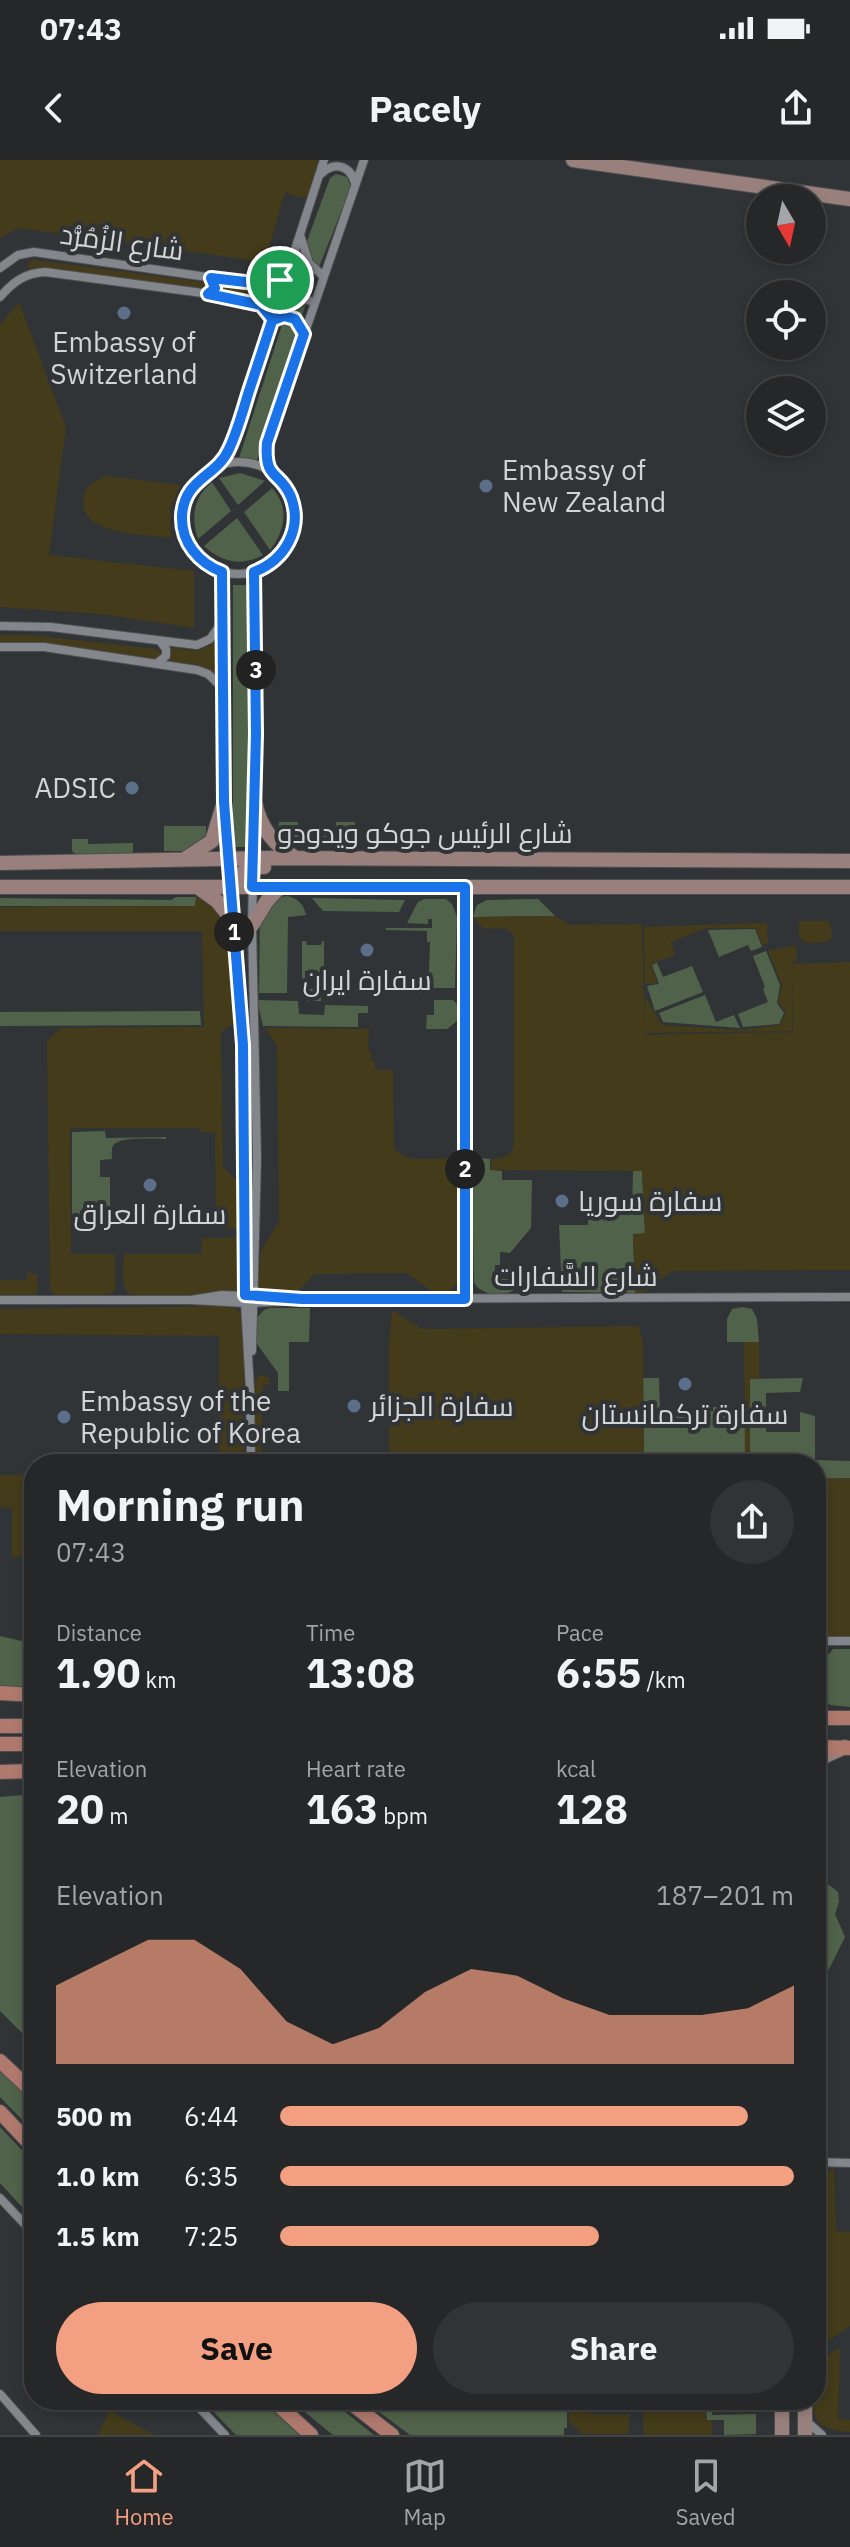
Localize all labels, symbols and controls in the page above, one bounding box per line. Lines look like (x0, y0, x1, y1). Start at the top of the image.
text: 07:43 (40, 9, 122, 48)
text: Pacely (369, 85, 481, 132)
icon: back (32, 86, 76, 130)
icon: share (774, 86, 818, 130)
north arrow (746, 184, 826, 264)
map controls (746, 184, 826, 456)
street label: شارع الزُمُرُّد (58, 215, 186, 269)
pin (246, 246, 314, 314)
icon: arrive (258, 258, 302, 302)
button: locate (746, 280, 826, 360)
marker: Embassy of Switzerland (115, 304, 133, 322)
place label: Embassy of Switzerland (50, 323, 198, 392)
button: layers (746, 376, 826, 456)
place label: Embassy of New Zealand (502, 451, 666, 520)
marker: Embassy of New Zealand (477, 477, 495, 495)
pin: 3 (236, 650, 276, 690)
text: 3 (249, 655, 263, 684)
place label: ADSIC (34, 769, 116, 806)
marker: ADSIC (123, 779, 141, 797)
street label: شارع الرئيس جوكو ويدودو (277, 814, 573, 852)
pin: 1 (214, 912, 254, 952)
text: 1 (227, 917, 241, 946)
marker: سفارة ايران (358, 941, 376, 959)
place label: سفارة ايران (302, 961, 432, 998)
pin: 2 (445, 1149, 485, 1189)
text: 2 (458, 1154, 472, 1183)
marker: سفارة العراق (141, 1176, 159, 1194)
place label: سفارة سوريا (578, 1182, 722, 1219)
marker: سفارة سوريا (553, 1192, 571, 1210)
place label: سفارة العراق (74, 1195, 226, 1232)
street label: شارع السَّفارات (494, 1257, 658, 1295)
marker: سفارة تركمانستان (676, 1375, 694, 1393)
place label: Embassy of the Republic of Korea (80, 1382, 301, 1451)
place label: سفارة الجزائر (368, 1387, 514, 1424)
place label: سفارة تركمانستان (582, 1395, 788, 1432)
marker: سفارة الجزائر (345, 1397, 363, 1415)
marker: Embassy of the Republic of Korea (55, 1408, 73, 1426)
text: Morning run (56, 1476, 305, 1533)
button: share (710, 1480, 794, 1564)
text: 07:43 (56, 1535, 126, 1569)
text: Distance (56, 1618, 142, 1647)
text: Time (306, 1618, 355, 1647)
text: Pace (556, 1618, 604, 1647)
text: 1.90 (56, 1647, 140, 1699)
text: 13:08 (306, 1647, 415, 1699)
text: 6:55 (556, 1647, 641, 1699)
text: km (140, 1665, 176, 1694)
text: /km (641, 1665, 686, 1694)
text: Elevation (56, 1754, 147, 1783)
text: Heart rate (306, 1754, 406, 1783)
text: kcal (556, 1754, 596, 1783)
text: 20 (56, 1783, 104, 1835)
text: 163 (306, 1783, 378, 1835)
text: 128 (556, 1783, 628, 1835)
text: m (104, 1801, 128, 1830)
text: bpm (378, 1801, 428, 1830)
text: Elevation (56, 1878, 164, 1912)
text: 187–201 m (656, 1878, 794, 1912)
text: 500 m (56, 2099, 132, 2133)
text: 6:44 (184, 2099, 238, 2133)
text: 1.0 km (56, 2159, 140, 2193)
text: 6:35 (184, 2159, 238, 2193)
text: 1.5 km (56, 2219, 140, 2253)
text: 7:25 (184, 2219, 238, 2253)
button: Save (56, 2302, 417, 2394)
button: Share (433, 2302, 794, 2394)
tab: Home (114, 2454, 174, 2531)
tab: Map (403, 2454, 447, 2531)
tab: Saved (676, 2454, 735, 2531)

